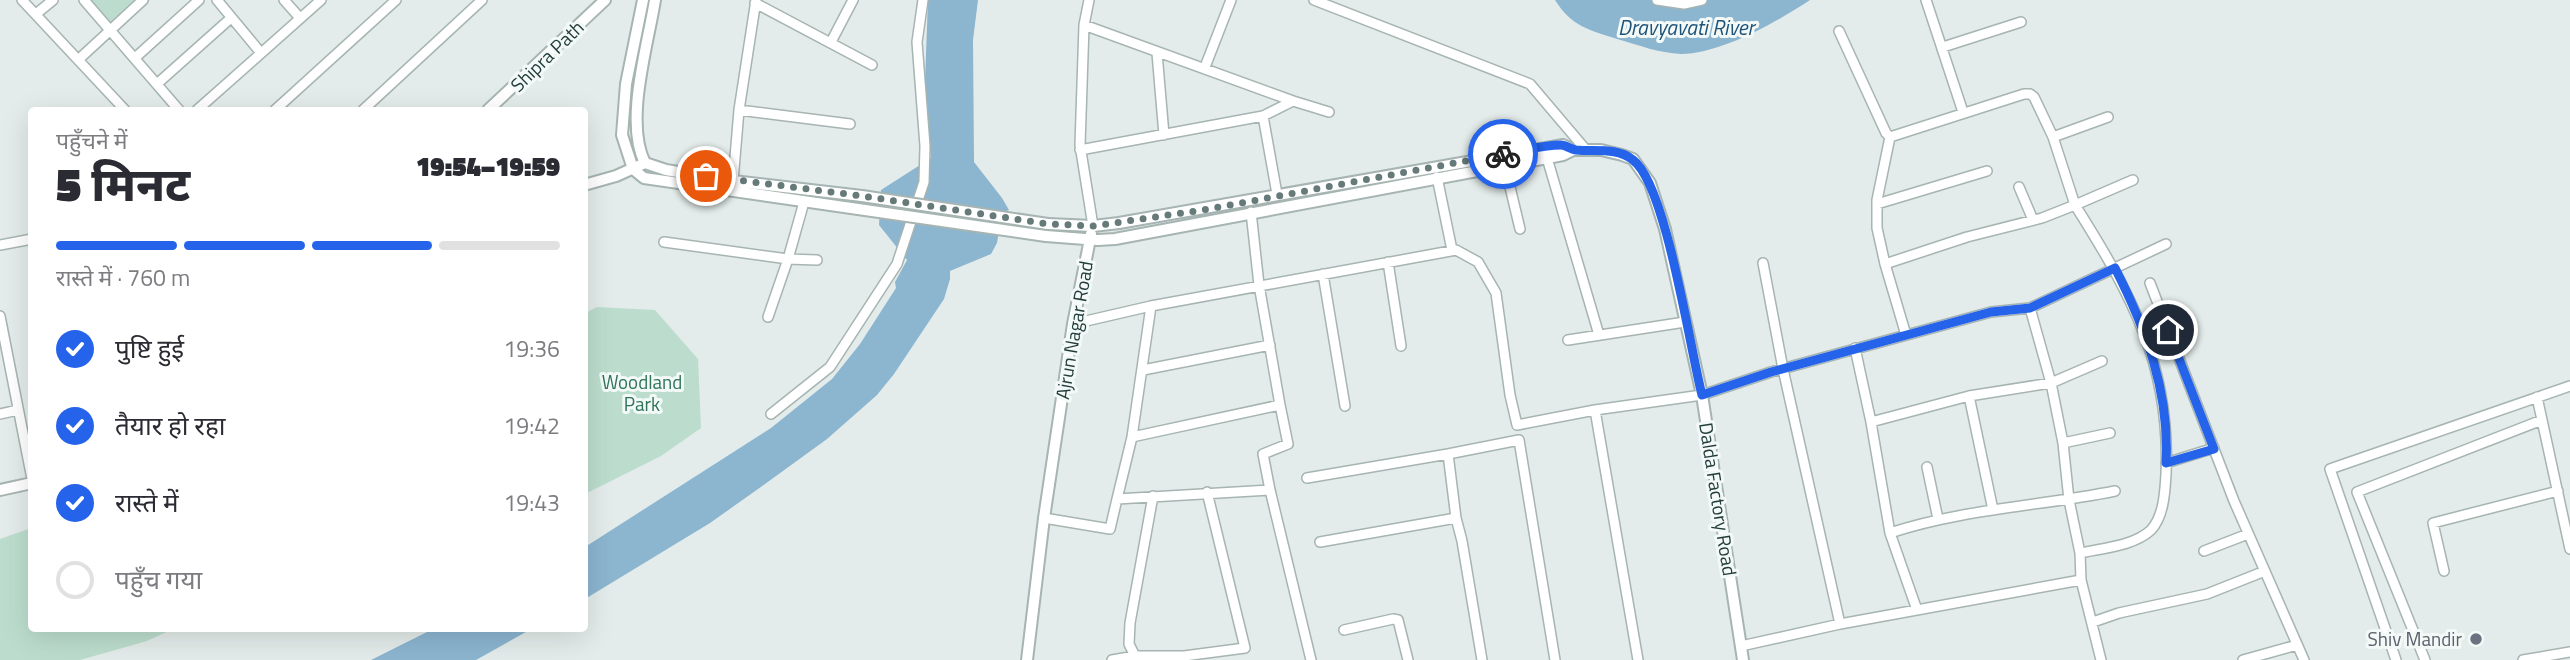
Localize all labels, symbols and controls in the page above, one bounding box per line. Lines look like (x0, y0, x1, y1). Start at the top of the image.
water label: Dravyavati River (1618, 11, 1756, 43)
street label: Shipra Path (503, 13, 590, 98)
courier (1468, 119, 1538, 189)
text: पहुँचने में (56, 123, 127, 158)
icon: bike (1484, 135, 1522, 173)
pin (676, 146, 736, 206)
text: 19:54–19:59 (416, 147, 560, 186)
text: 5 मिनट (56, 149, 190, 219)
icon: bag (687, 157, 725, 195)
street label: Ajrun Nagar Road (1047, 258, 1100, 401)
text: रास्ते में · 760 m (56, 260, 190, 295)
pin (2138, 300, 2198, 360)
icon: home (2149, 311, 2187, 349)
text: पुष्टि हुई (115, 329, 184, 368)
icon: check (56, 330, 94, 368)
text: 19:36 (503, 331, 560, 366)
park label: Woodland Park (602, 367, 682, 418)
text: तैयार हो रहा (115, 406, 225, 445)
icon: check (56, 407, 94, 445)
text: 19:42 (503, 408, 560, 443)
street label: Dalda Factory Road (1692, 420, 1745, 578)
text: रास्ते में (115, 483, 179, 522)
icon: check (56, 484, 94, 522)
text: 19:43 (503, 485, 560, 520)
text: पहुँच गया (115, 560, 202, 599)
place label: Shiv Mandir (2368, 624, 2462, 653)
marker: Shiv Mandir (2468, 631, 2484, 647)

